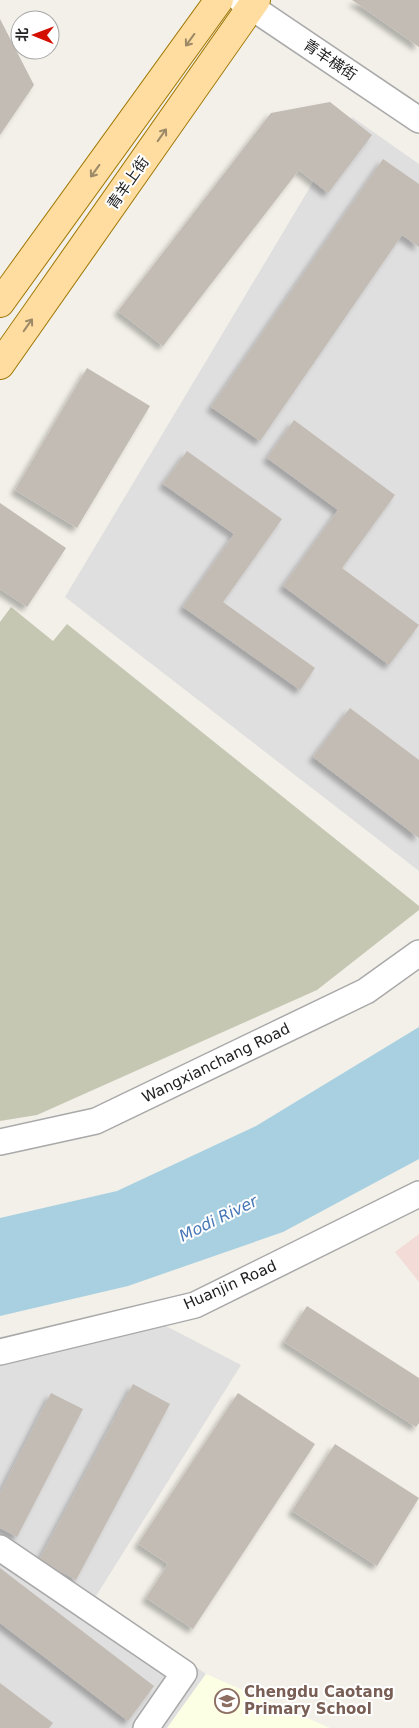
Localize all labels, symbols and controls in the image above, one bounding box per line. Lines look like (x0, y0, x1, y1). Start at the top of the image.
north arrow (10, 10, 60, 60)
text: 北 (14, 28, 30, 42)
one-way arrow (185, 32, 195, 46)
street label: 青羊横街 (300, 36, 360, 84)
one-way arrow (157, 128, 167, 142)
street label: 青羊上街 (103, 153, 153, 213)
one-way arrow (90, 164, 100, 178)
one-way arrow (23, 318, 33, 332)
street label: Wangxianchang Road (139, 1019, 293, 1107)
water label: Modi River (176, 1191, 262, 1246)
street label: Huanjin Road (181, 1256, 279, 1314)
place label: Chengdu Caotang Primary School (244, 1683, 394, 1718)
school or university icon: Chengdu Caotang Primary School (214, 1688, 240, 1714)

